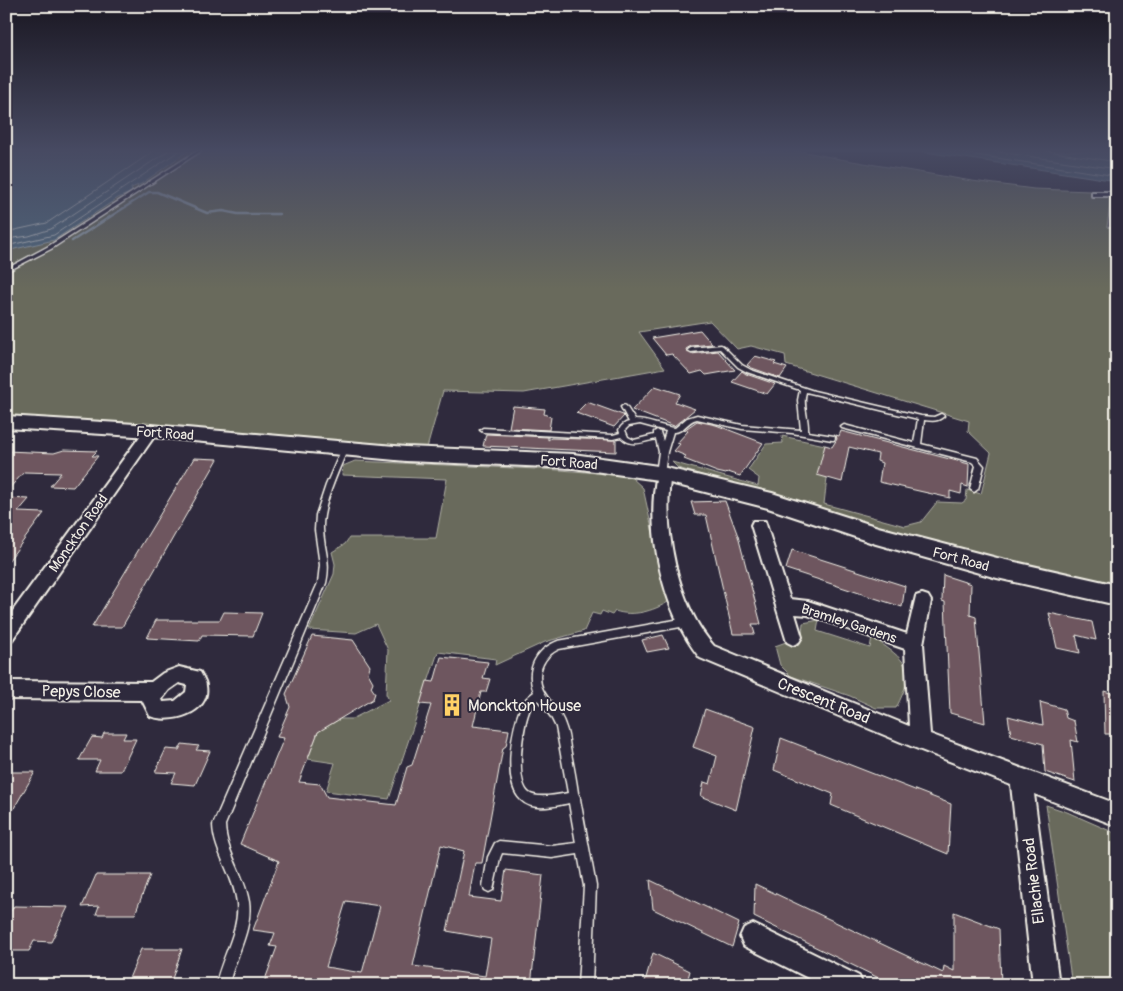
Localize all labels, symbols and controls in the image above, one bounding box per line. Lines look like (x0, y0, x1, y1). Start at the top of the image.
street label: Fort Road (135, 423, 195, 444)
street label: Fort Road (539, 452, 599, 474)
street label: Monckton Road (45, 491, 112, 576)
street label: Fort Road (931, 544, 991, 575)
street label: Bramley Gardens (799, 600, 899, 647)
street label: Crescent Road (774, 673, 873, 729)
street label: Pepys Close (41, 681, 121, 703)
building icon: Monckton House (439, 692, 465, 718)
place label: Monckton House (468, 696, 581, 716)
street label: Ellachie Road (1019, 837, 1049, 925)

